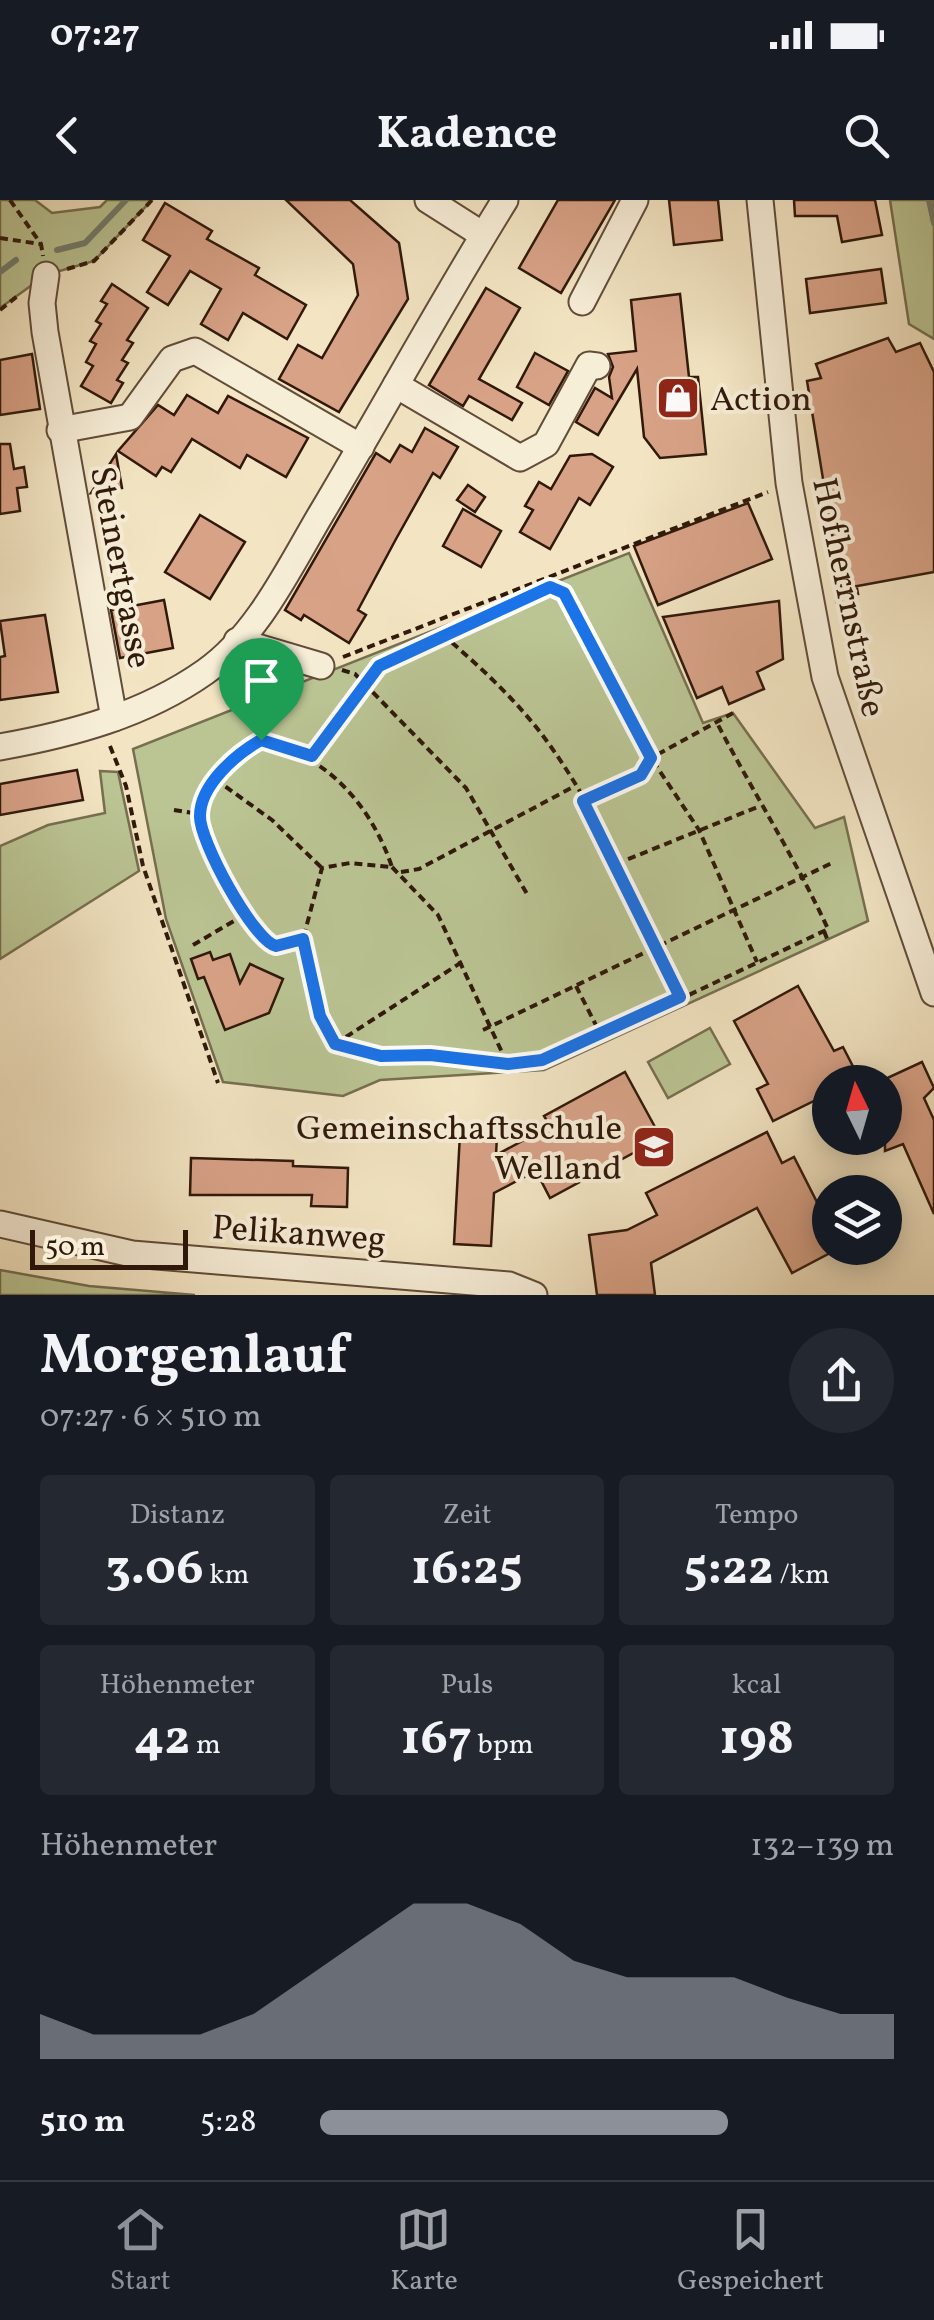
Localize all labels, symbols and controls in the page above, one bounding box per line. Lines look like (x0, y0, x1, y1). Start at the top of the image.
text: 07:27 (50, 9, 140, 62)
text: Kadence (377, 104, 557, 167)
icon: back (40, 108, 95, 163)
icon: search (839, 108, 894, 163)
shop icon: Action (655, 375, 701, 421)
place label: Action (710, 377, 812, 425)
street label: Steinertgasse (76, 463, 162, 673)
street label: Hofherrnstraße (798, 474, 896, 722)
pin (219, 638, 304, 741)
icon: arrive (234, 653, 289, 708)
north arrow (812, 1065, 902, 1155)
map controls (812, 1065, 902, 1265)
place label: Gemeinschaftsschule Welland (296, 1106, 622, 1194)
school or university icon: Gemeinschaftsschule Welland (631, 1124, 677, 1170)
button: layers (812, 1175, 902, 1265)
street label: Pelikanweg (210, 1205, 387, 1265)
scale bar (30, 1225, 188, 1270)
text: 50 m (45, 1228, 105, 1267)
text: Morgenlauf (40, 1320, 348, 1396)
button: share (789, 1328, 894, 1433)
text: 07:27 · 6 × 510 m (40, 1396, 262, 1440)
text: Distanz (130, 1496, 225, 1535)
text: Zeit (442, 1496, 492, 1535)
text: Tempo (715, 1496, 798, 1535)
text: 3.06 (105, 1535, 204, 1605)
text: 16:25 (411, 1535, 523, 1605)
text: 5:22 (684, 1535, 774, 1605)
text: km (204, 1556, 249, 1595)
text: /km (774, 1556, 830, 1595)
text: Höhenmeter (100, 1666, 255, 1705)
text: Puls (441, 1666, 493, 1705)
text: kcal (732, 1666, 782, 1705)
text: 42 (134, 1705, 190, 1775)
text: 167 (400, 1705, 472, 1775)
text: 198 (719, 1705, 794, 1775)
text: m (190, 1726, 221, 1765)
text: bpm (472, 1726, 534, 1765)
text: Höhenmeter (40, 1825, 217, 1869)
text: 132–139 m (750, 1825, 894, 1869)
text: 510 m (40, 2101, 125, 2145)
text: 5:28 (200, 2101, 256, 2145)
tab: Start (110, 2202, 171, 2301)
tab: Karte (390, 2202, 458, 2301)
tab: Gespeichert (677, 2202, 824, 2301)

